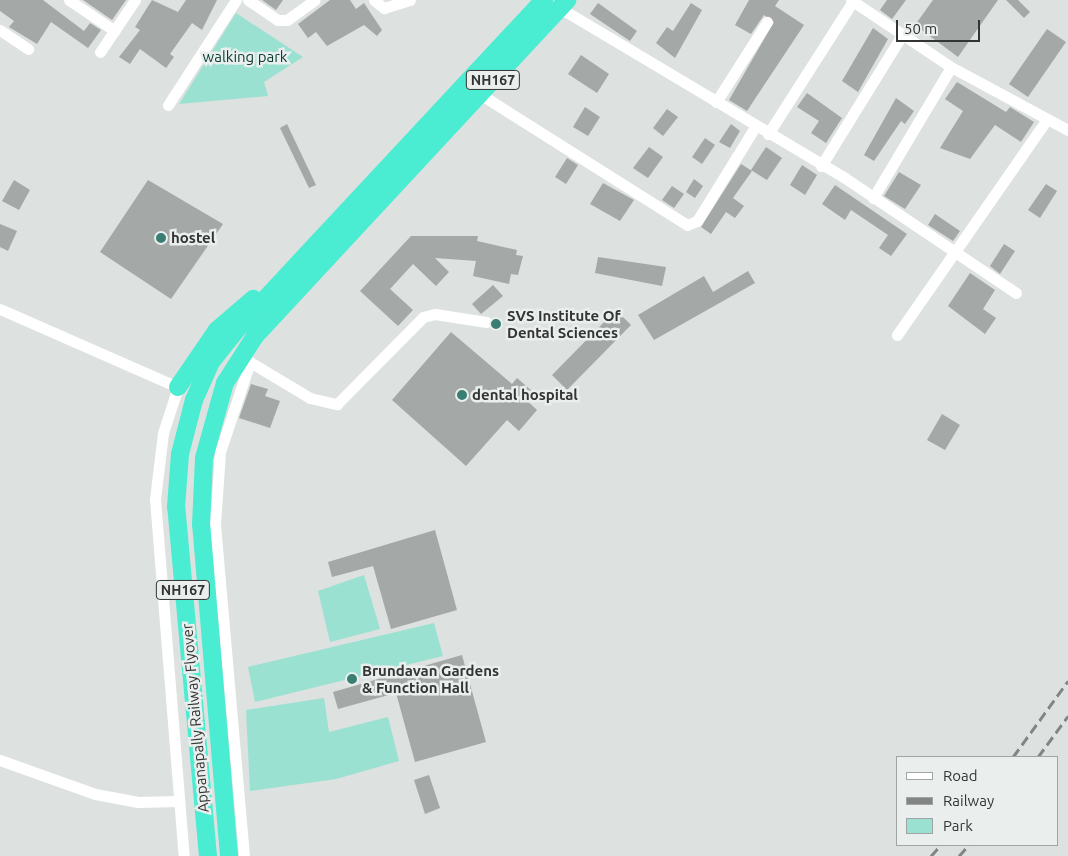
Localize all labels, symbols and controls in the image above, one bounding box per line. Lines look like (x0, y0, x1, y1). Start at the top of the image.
scale bar (898, 10, 982, 42)
text: 50 m (904, 20, 937, 37)
park label: walking park (203, 48, 287, 66)
road number: NH167 (466, 68, 520, 92)
place label: hostel (171, 229, 215, 247)
marker: hostel (155, 232, 167, 244)
place label: SVS Institute Of Dental Sciences (507, 306, 621, 341)
marker: SVS Institute Of Dental Sciences (489, 317, 503, 331)
place label: dental hospital (472, 386, 578, 404)
marker: dental hospital (456, 389, 468, 401)
road number: NH167 (156, 578, 210, 602)
street label: Appanapally Railway Flyover (178, 623, 212, 813)
place label: Brundavan Gardens & Function Hall (362, 661, 499, 696)
marker: Brundavan Gardens & Function Hall (346, 673, 358, 685)
legend (896, 756, 1058, 846)
text: Road (943, 767, 978, 784)
text: Railway (943, 792, 994, 809)
text: Park (943, 817, 973, 834)

